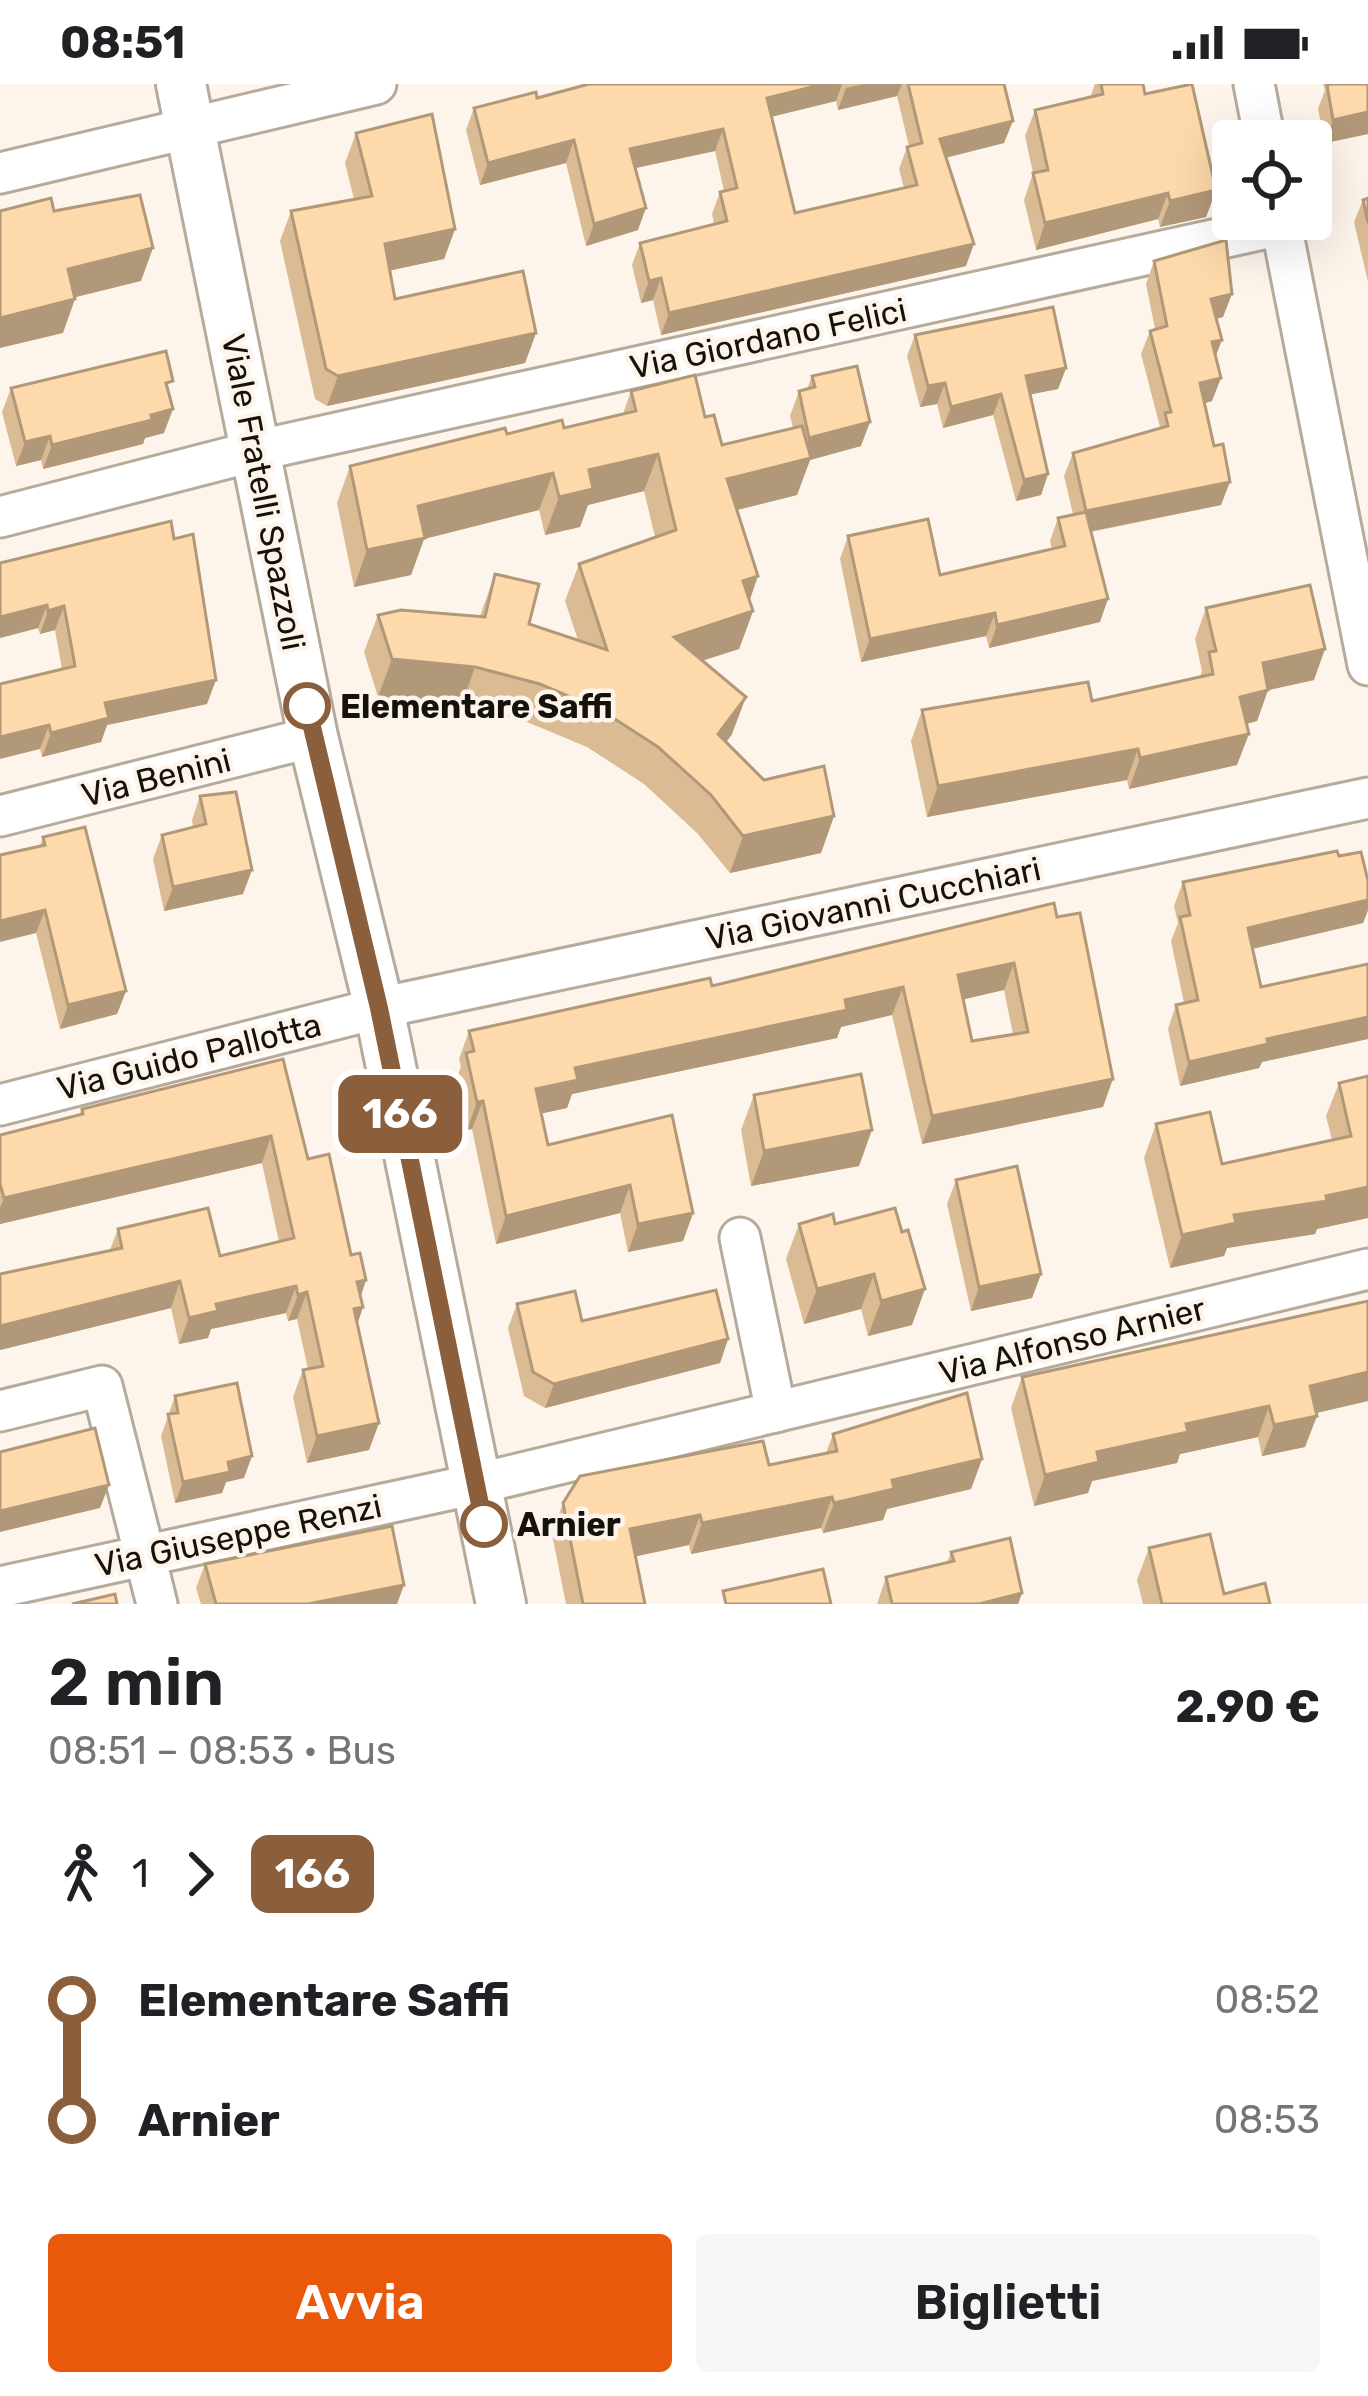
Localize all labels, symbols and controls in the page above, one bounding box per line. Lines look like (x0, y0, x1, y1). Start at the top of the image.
text: 08:51 (60, 16, 185, 69)
map controls (1212, 120, 1332, 240)
button: locate (1212, 120, 1332, 240)
street label: Via Giordano Felici (626, 290, 910, 387)
street label: Viale Fratelli Spazzoli (214, 330, 313, 654)
marker: Elementare Saffi (285, 684, 329, 728)
place label: Elementare Saffi (340, 687, 613, 726)
street label: Via Benini (78, 740, 235, 815)
street label: Via Giovanni Cucchiari (702, 849, 1044, 958)
street label: Via Guido Pallotta (53, 1005, 325, 1108)
line badge: 166 (331, 1075, 469, 1153)
text: 166 (362, 1089, 438, 1139)
street label: Via Alfonso Arnier (935, 1288, 1210, 1392)
street label: Via Giuseppe Renzi (91, 1486, 385, 1585)
marker: Arnier (462, 1502, 506, 1546)
place label: Arnier (517, 1505, 621, 1544)
text: 2 min (48, 1643, 224, 1722)
text: 2.90 € (1175, 1680, 1320, 1733)
text: 08:51 – 08:53 · Bus (48, 1728, 396, 1774)
icon: walk (48, 1841, 114, 1907)
icon: forward (167, 1841, 233, 1907)
text: 166 (275, 1849, 350, 1899)
text: 1 (132, 1851, 149, 1897)
text: Elementare Saffi (138, 1974, 510, 2027)
text: 08:52 (1214, 1977, 1320, 2023)
text: Arnier (138, 2094, 280, 2147)
text: 08:53 (1214, 2097, 1320, 2143)
button: Avvia (48, 2234, 672, 2372)
button: Biglietti (696, 2234, 1320, 2372)

